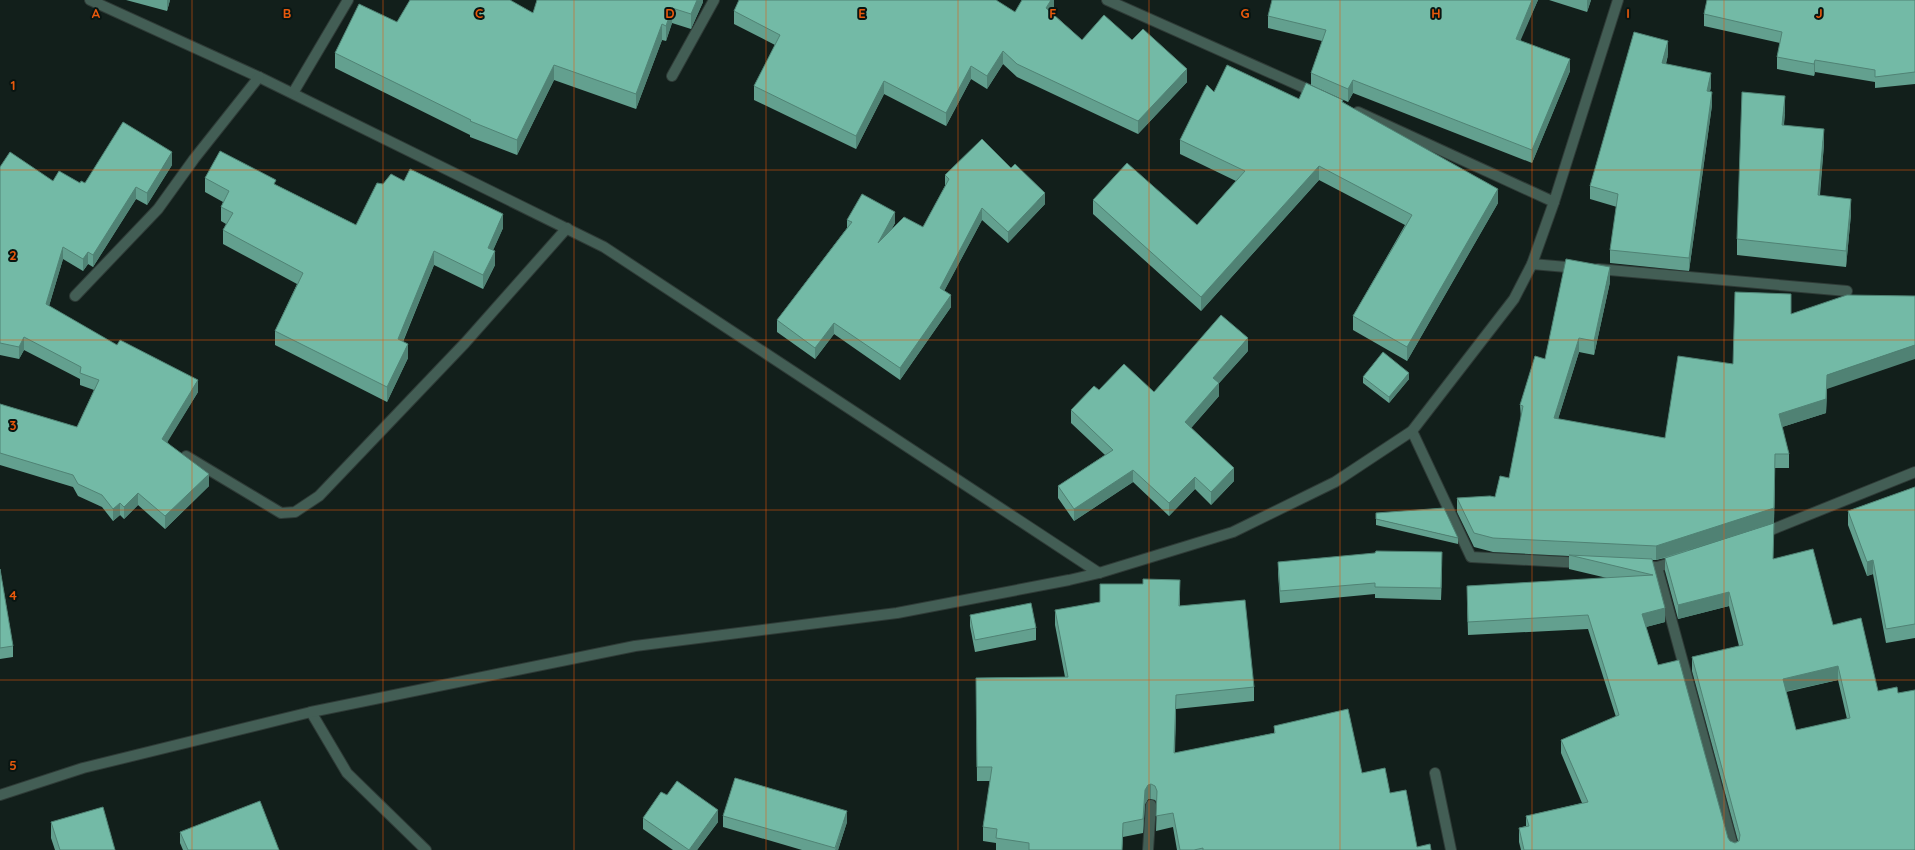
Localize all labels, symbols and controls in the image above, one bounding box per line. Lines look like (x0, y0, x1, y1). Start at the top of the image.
text: A (92, 5, 101, 21)
text: B (283, 5, 291, 21)
text: C (475, 5, 483, 21)
text: D (665, 5, 675, 21)
text: E (858, 5, 866, 21)
text: F (1049, 5, 1057, 21)
text: G (1240, 5, 1250, 21)
text: H (1431, 5, 1441, 21)
text: I (1626, 5, 1630, 21)
text: J (1815, 5, 1823, 21)
text: 1 (10, 77, 16, 93)
text: 2 (9, 247, 17, 263)
text: 3 (10, 417, 17, 433)
text: 4 (9, 587, 17, 603)
text: 5 (9, 757, 17, 773)

